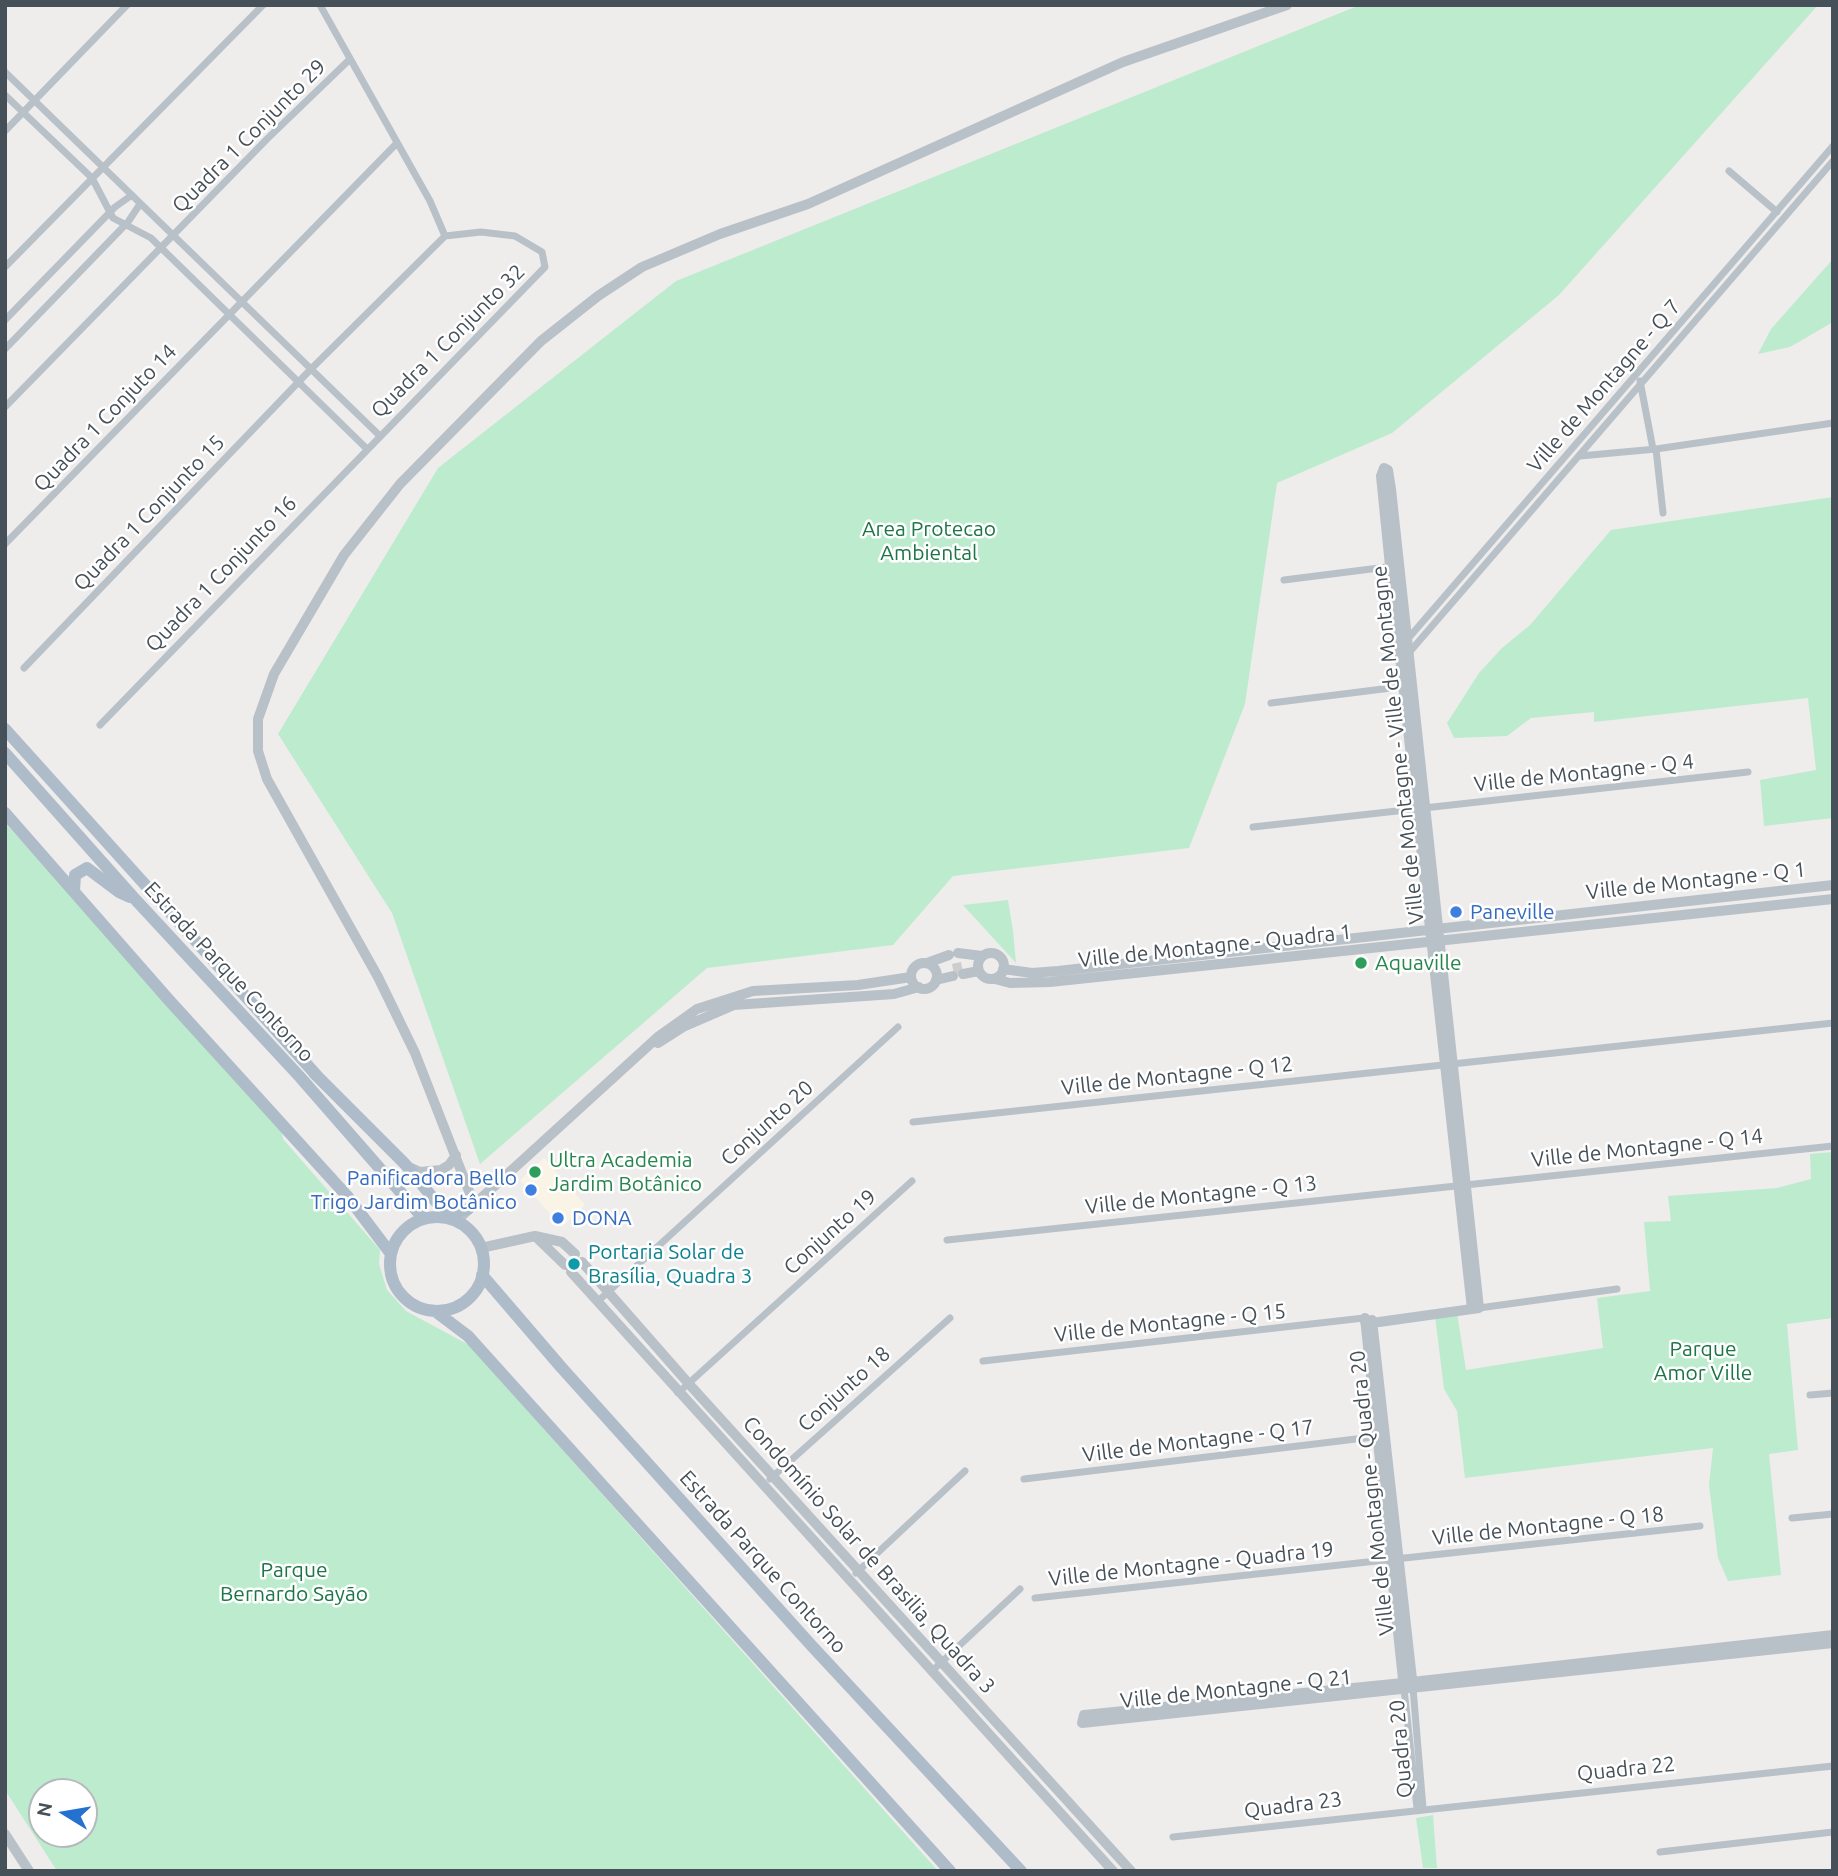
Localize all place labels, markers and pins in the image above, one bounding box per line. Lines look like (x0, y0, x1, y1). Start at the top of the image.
place label: Paneville (1470, 899, 1555, 925)
marker: Paneville (1448, 904, 1464, 920)
place label: Aquaville (1375, 950, 1462, 976)
marker: Aquaville (1353, 955, 1369, 971)
place label: Ultra Academia Jardim Botânico (549, 1147, 702, 1197)
marker: Ultra Academia Jardim Botânico (527, 1164, 543, 1180)
place label: Panificadora Bello Trigo Jardim Botânico (311, 1165, 517, 1215)
marker: Panificadora Bello Trigo Jardim Botânico (523, 1182, 539, 1198)
place label: DONA (572, 1205, 632, 1231)
marker: DONA (550, 1210, 566, 1226)
place label: Portaria Solar de Brasília, Quadra 3 (588, 1239, 752, 1289)
marker: Portaria Solar de Brasília, Quadra 3 (566, 1256, 582, 1272)

